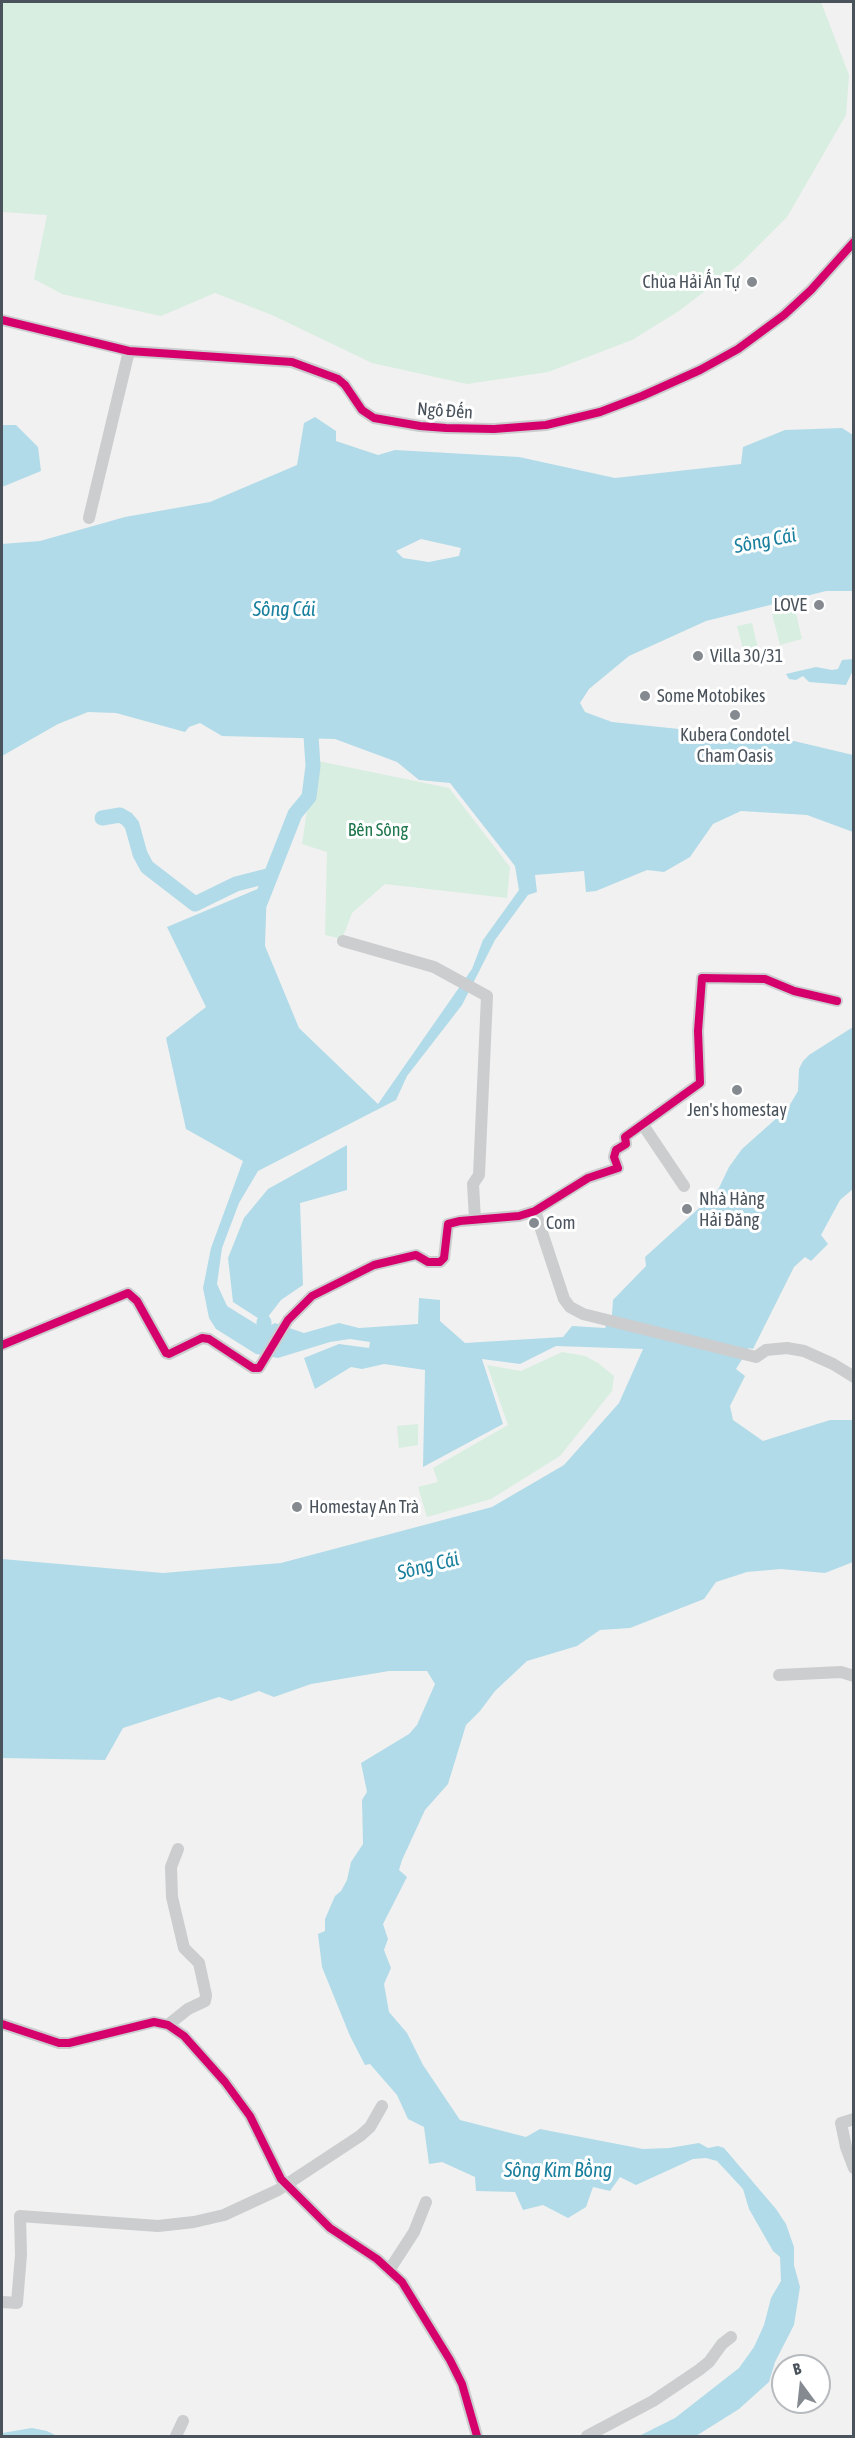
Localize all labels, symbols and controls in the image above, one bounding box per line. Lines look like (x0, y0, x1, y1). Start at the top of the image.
place label: Chùa Hải Ấn Tự (642, 271, 740, 293)
marker: Chùa Hải Ấn Tự (745, 275, 759, 289)
street label: Ngô Đến (416, 398, 474, 424)
water label: Sông Cái (732, 523, 798, 559)
place label: LOVE (774, 594, 807, 616)
water label: Sông Cái (253, 598, 315, 622)
marker: LOVE (812, 598, 826, 612)
place label: Villa 30/31 (710, 645, 783, 667)
marker: Villa 30/31 (691, 649, 705, 663)
place label: Some Motobikes (657, 685, 765, 707)
marker: Some Motobikes (638, 689, 652, 703)
marker: Kubera Condotel Cham Oasis (728, 708, 742, 722)
place label: Kubera Condotel Cham Oasis (680, 724, 790, 766)
park label: Bên Sông (348, 819, 408, 841)
marker: Jen's homestay (730, 1083, 744, 1097)
place label: Jen's homestay (687, 1099, 787, 1121)
place label: Nhà Hàng Hải Đăng (699, 1188, 764, 1230)
marker: Nhà Hàng Hải Đăng (680, 1202, 694, 1216)
place label: Com (546, 1212, 576, 1234)
marker: Com (527, 1216, 541, 1230)
place label: Homestay An Trà (309, 1496, 419, 1518)
marker: Homestay An Trà (290, 1500, 304, 1514)
water label: Sông Cái (395, 1547, 461, 1585)
water label: Sông Kim Bồng (504, 2159, 612, 2183)
north arrow (771, 2354, 831, 2414)
text: B (791, 2359, 803, 2378)

